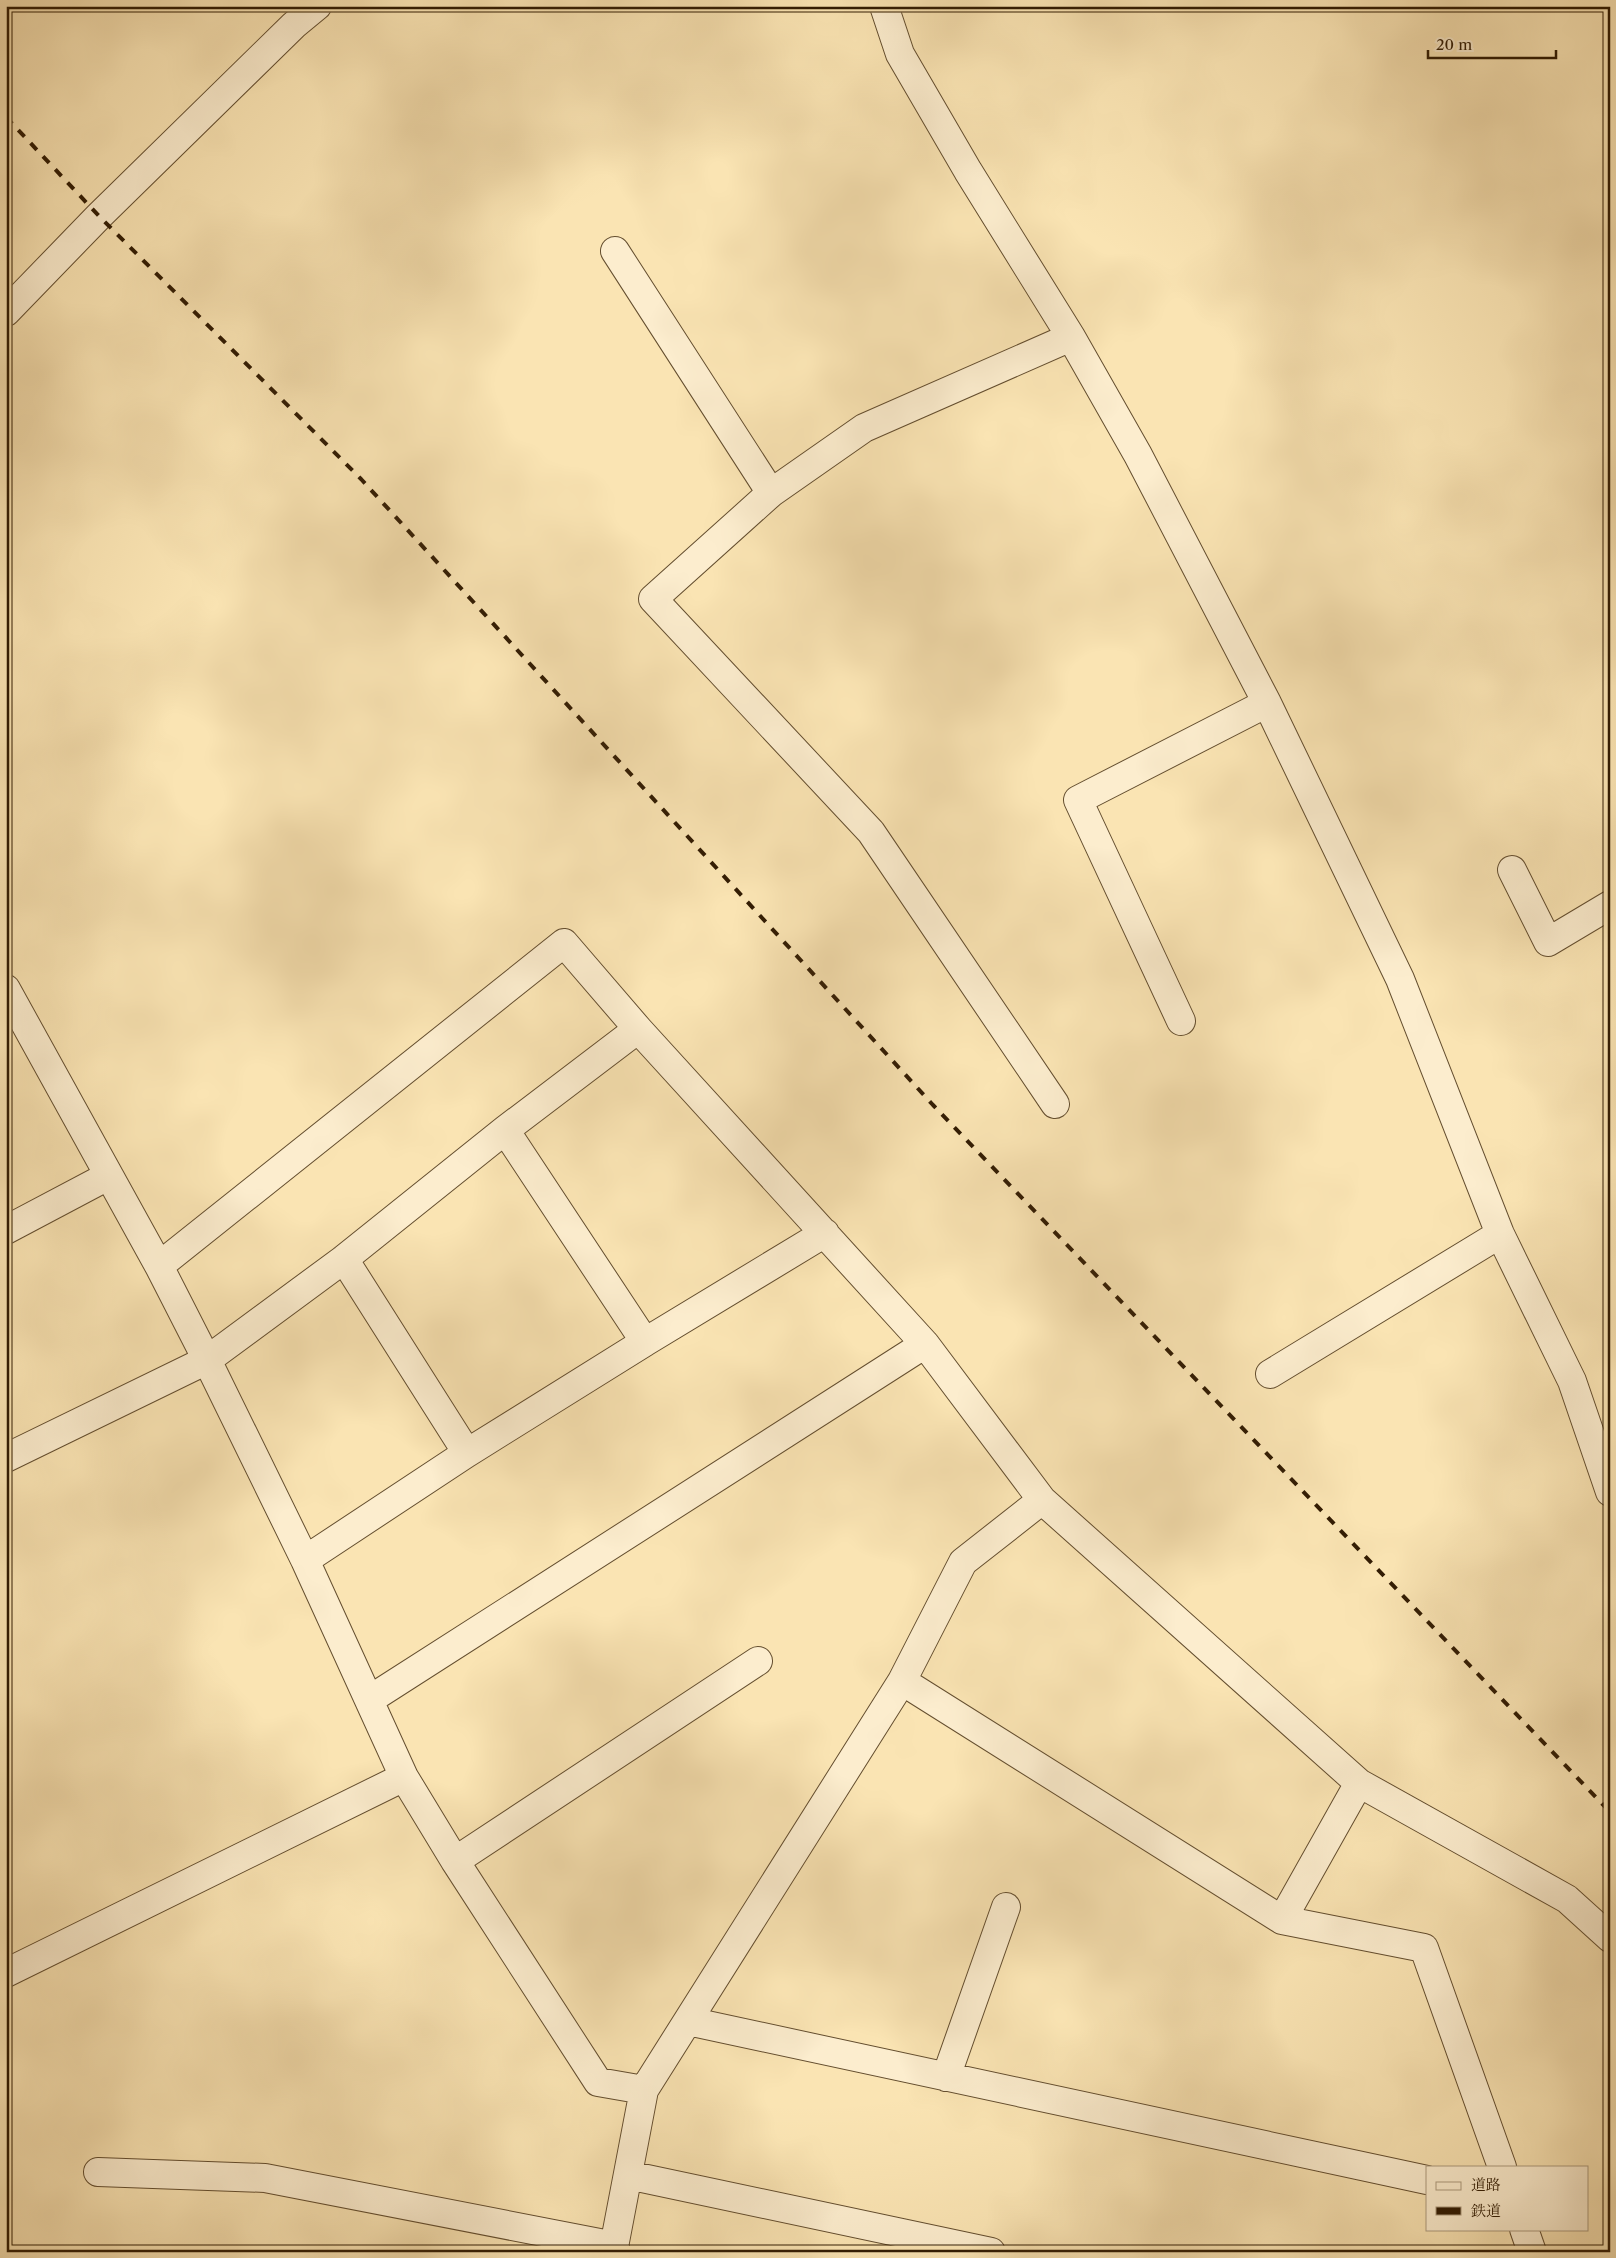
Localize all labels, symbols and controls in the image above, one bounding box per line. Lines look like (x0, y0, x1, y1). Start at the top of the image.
scale bar (1428, 28, 1556, 60)
text: 20 m (1436, 35, 1472, 54)
legend (1426, 2166, 1588, 2230)
text: 道路 (1471, 2175, 1501, 2194)
text: 鉄道 (1471, 2201, 1501, 2220)

